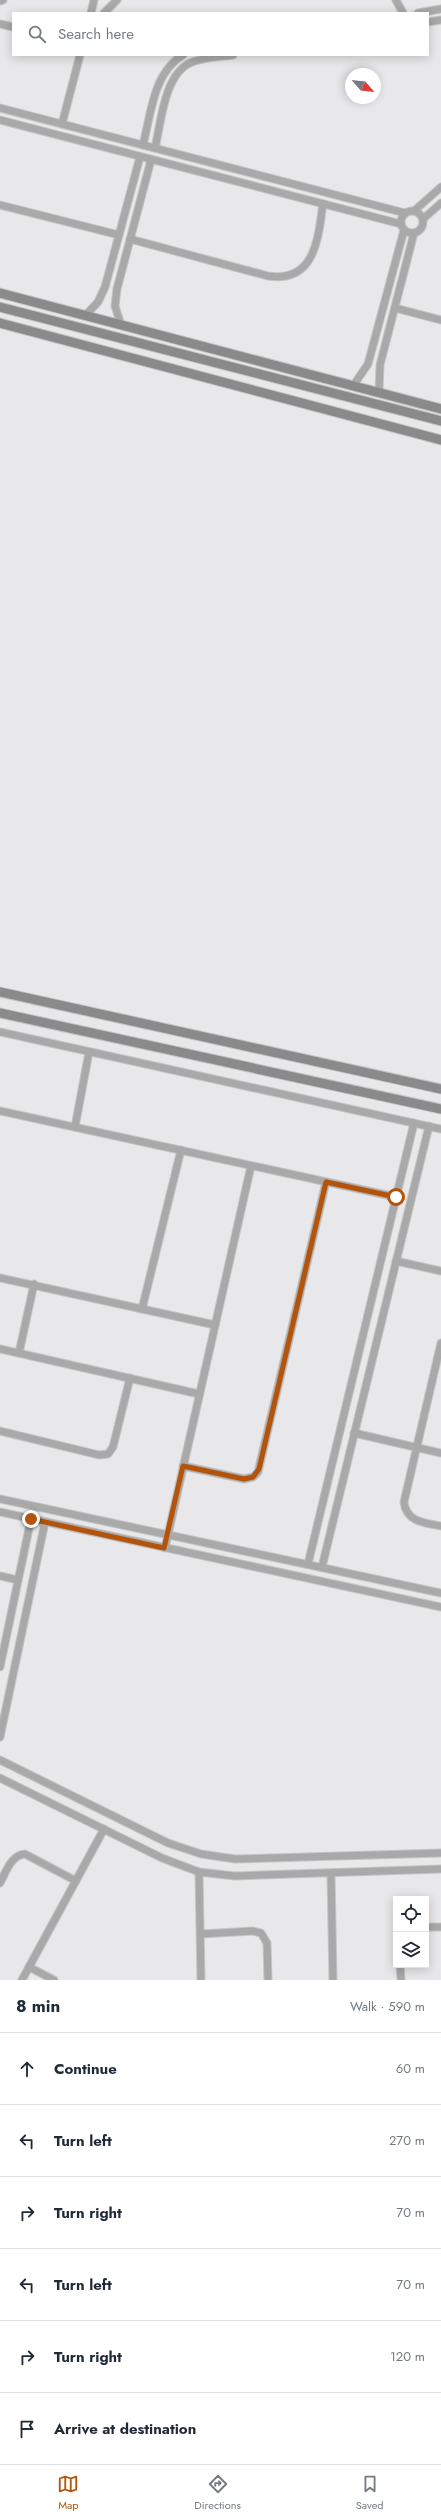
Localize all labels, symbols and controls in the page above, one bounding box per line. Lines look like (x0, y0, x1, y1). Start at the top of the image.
search box (12, 12, 429, 56)
icon: search (26, 23, 48, 45)
text: Search here (58, 23, 134, 45)
north arrow (345, 68, 381, 104)
route start (387, 1188, 405, 1206)
route end (22, 1510, 40, 1528)
map controls (393, 1896, 429, 1968)
button: locate (393, 1896, 429, 1932)
button: layers (393, 1932, 429, 1968)
text: 8 min (16, 1994, 60, 2018)
text: Walk · 590 m (350, 1997, 425, 2016)
icon: ahead (16, 2058, 38, 2080)
text: Continue (54, 2058, 117, 2080)
text: 60 m (396, 2059, 425, 2078)
icon: left (16, 2130, 38, 2152)
text: Turn left (54, 2130, 112, 2152)
text: 270 m (389, 2131, 425, 2150)
icon: right (16, 2202, 38, 2224)
text: Turn right (54, 2202, 122, 2224)
text: 70 m (396, 2203, 425, 2222)
icon: left (16, 2274, 38, 2296)
text: Turn left (54, 2274, 112, 2296)
text: 70 m (396, 2275, 425, 2294)
icon: right (16, 2346, 38, 2368)
text: Turn right (54, 2346, 122, 2368)
text: 120 m (390, 2347, 425, 2366)
icon: arrive (16, 2418, 38, 2440)
text: Arrive at destination (54, 2418, 196, 2440)
tab: Map (57, 2473, 79, 2513)
tab: Directions (194, 2473, 241, 2513)
tab: Saved (356, 2473, 384, 2513)

